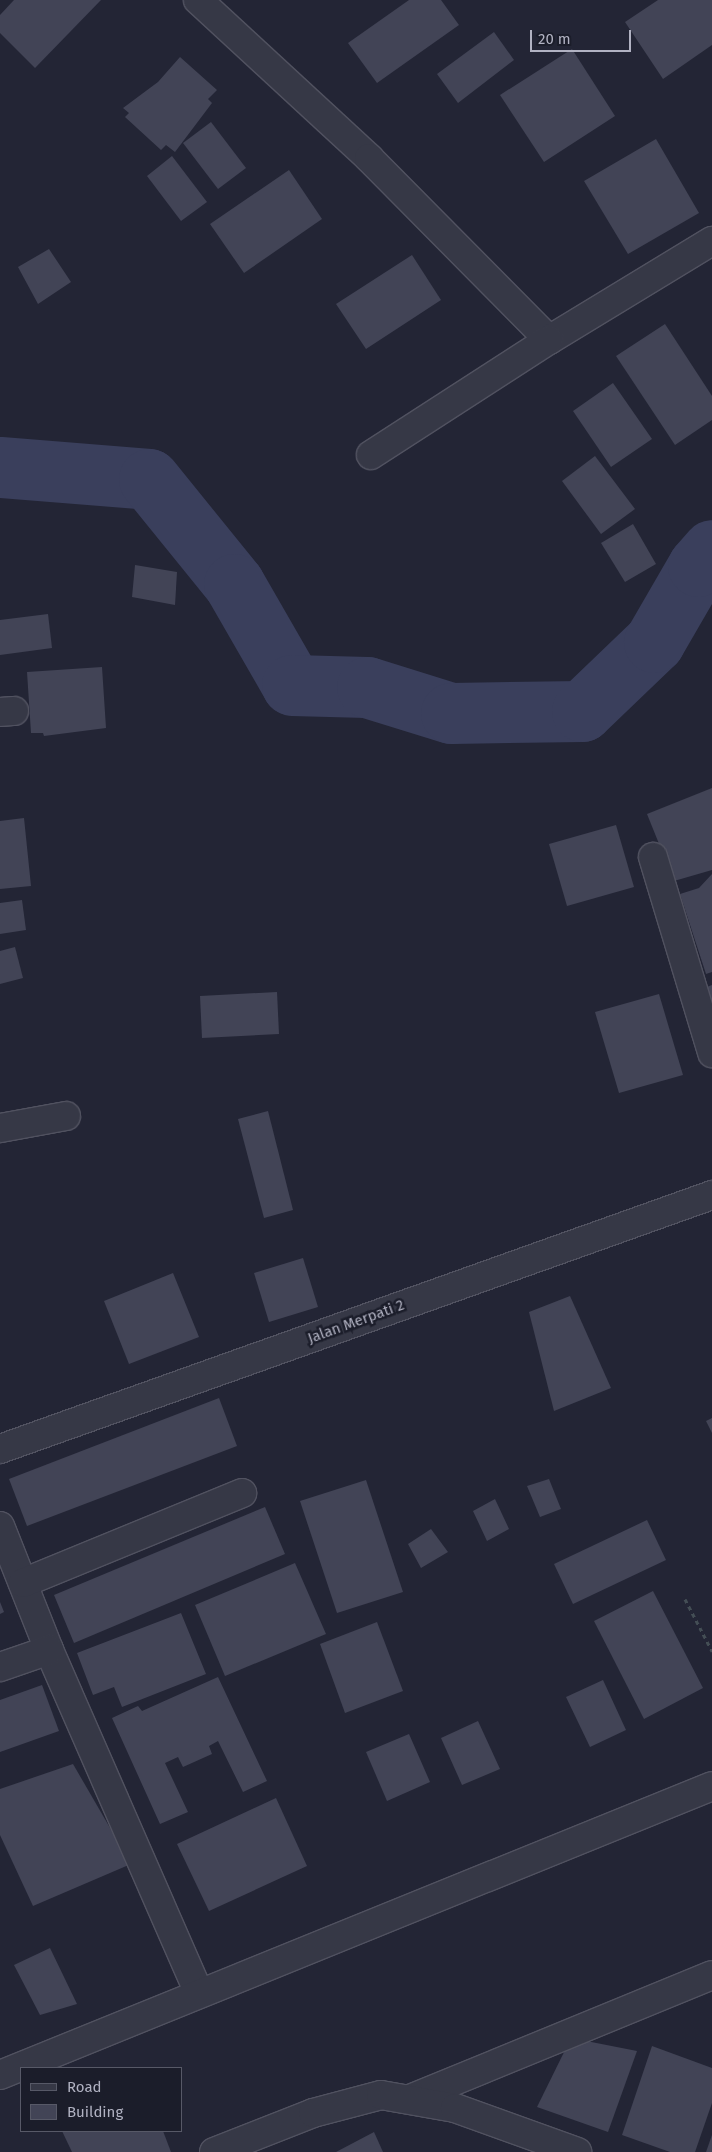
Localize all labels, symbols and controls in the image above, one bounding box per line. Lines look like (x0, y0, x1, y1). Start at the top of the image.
scale bar (532, 20, 633, 52)
text: 20 m (538, 30, 571, 48)
street label: Jalan Merpati 2 (305, 1296, 407, 1348)
legend (20, 2067, 182, 2132)
text: Road (67, 2078, 102, 2096)
text: Building (67, 2103, 123, 2121)

